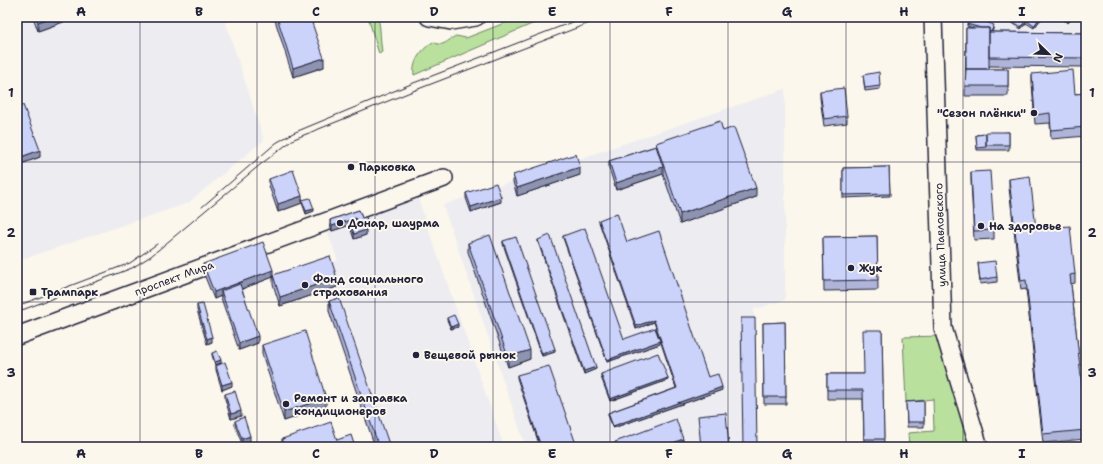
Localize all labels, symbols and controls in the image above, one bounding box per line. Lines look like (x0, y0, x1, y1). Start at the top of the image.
text: A (76, 3, 86, 20)
text: B (195, 3, 203, 20)
text: C (312, 3, 320, 20)
text: D (429, 3, 439, 20)
text: E (548, 3, 557, 20)
text: F (665, 3, 673, 20)
text: G (782, 3, 793, 20)
text: H (899, 3, 909, 20)
text: I (1018, 3, 1026, 20)
north arrow (1029, 34, 1069, 74)
text: N (1049, 51, 1066, 65)
text: 1 (8, 84, 14, 101)
text: 1 (1089, 84, 1095, 101)
place label: "Сезон плёнки" (937, 106, 1026, 121)
marker: "Сезон плёнки" (1029, 108, 1039, 118)
place label: Парковка (359, 160, 416, 175)
marker: Парковка (346, 162, 356, 172)
street label: улица Павловского (931, 182, 950, 287)
place label: Донар, шаурма (348, 216, 440, 231)
marker: Донар, шаурма (335, 218, 345, 228)
place label: На здоровье (989, 219, 1062, 234)
marker: На здоровье (976, 221, 986, 231)
text: 2 (6, 224, 16, 241)
text: 2 (1087, 224, 1097, 241)
street label: проспект Мира (133, 257, 216, 300)
place label: Жук (859, 261, 882, 276)
marker: Жук (846, 263, 856, 273)
place label: Фонд социального страхования (313, 272, 423, 300)
marker: Фонд социального страхования (300, 280, 310, 290)
place label: Трампарк (41, 285, 98, 300)
marker: Трампарк (28, 287, 38, 297)
place label: Вещевой рынок (424, 348, 516, 363)
marker: Вещевой рынок (411, 350, 421, 360)
text: 3 (6, 364, 16, 381)
text: 3 (1087, 364, 1097, 381)
place label: Ремонт и заправка кондиционеров (294, 391, 408, 419)
marker: Ремонт и заправка кондиционеров (281, 399, 291, 409)
text: A (76, 445, 86, 462)
text: B (195, 445, 203, 462)
text: C (312, 445, 320, 462)
text: D (429, 445, 439, 462)
text: E (548, 445, 557, 462)
text: F (665, 445, 673, 462)
text: G (782, 445, 793, 462)
text: H (899, 445, 909, 462)
text: I (1018, 445, 1026, 462)

